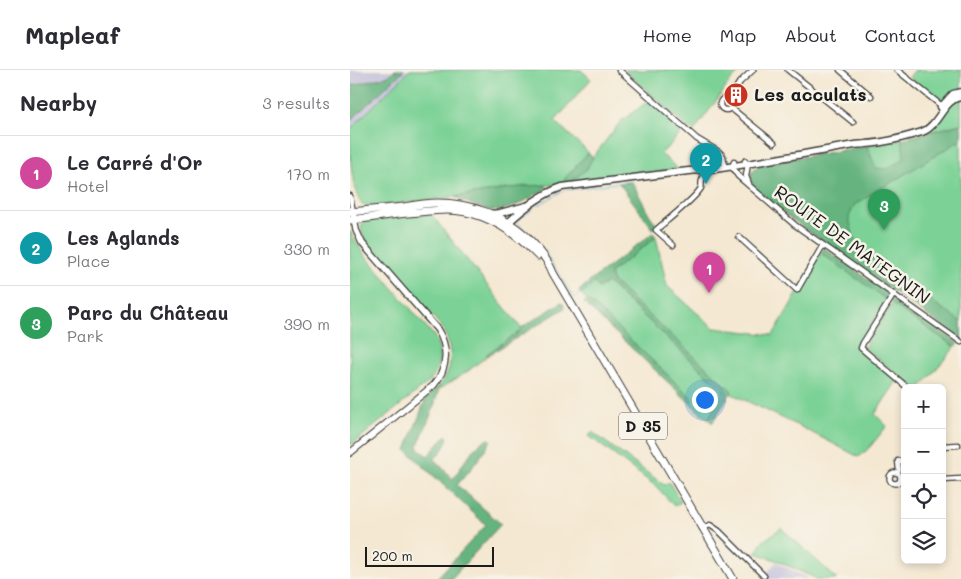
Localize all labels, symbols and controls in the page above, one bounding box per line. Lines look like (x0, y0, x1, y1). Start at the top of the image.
text: Mapleaf (25, 19, 120, 50)
text: Home (643, 23, 692, 47)
text: Map (720, 23, 756, 47)
text: About (784, 23, 837, 47)
text: Contact (865, 23, 936, 47)
building icon: Les acculats (723, 82, 749, 108)
place label: Les acculats (754, 82, 867, 106)
text: Nearby (20, 89, 97, 116)
text: 3 results (262, 92, 330, 113)
pin: 2 (690, 143, 722, 184)
text: Le Carré d'Or (67, 150, 202, 175)
text: 1 (32, 163, 40, 184)
text: 170 m (286, 163, 330, 184)
text: Hotel (67, 175, 109, 196)
street label: ROUTE DE MATEGNIN (770, 179, 935, 309)
pin: 3 (868, 189, 900, 230)
text: Les Aglands (67, 225, 180, 250)
text: 2 (32, 238, 40, 259)
text: 330 m (284, 238, 330, 259)
text: Place (67, 250, 110, 271)
pin: 1 (693, 252, 725, 293)
text: Parc du Château (67, 300, 229, 325)
text: 3 (31, 313, 41, 334)
text: 390 m (283, 313, 330, 334)
text: Park (67, 325, 103, 346)
map controls (901, 384, 946, 564)
button: + (901, 384, 946, 429)
your location (692, 387, 718, 413)
road number: D 35 (619, 412, 667, 440)
button: − (901, 429, 946, 474)
button: locate (901, 474, 946, 519)
button: layers (901, 519, 946, 564)
scale bar (365, 544, 494, 567)
text: 200 m (372, 546, 413, 565)

